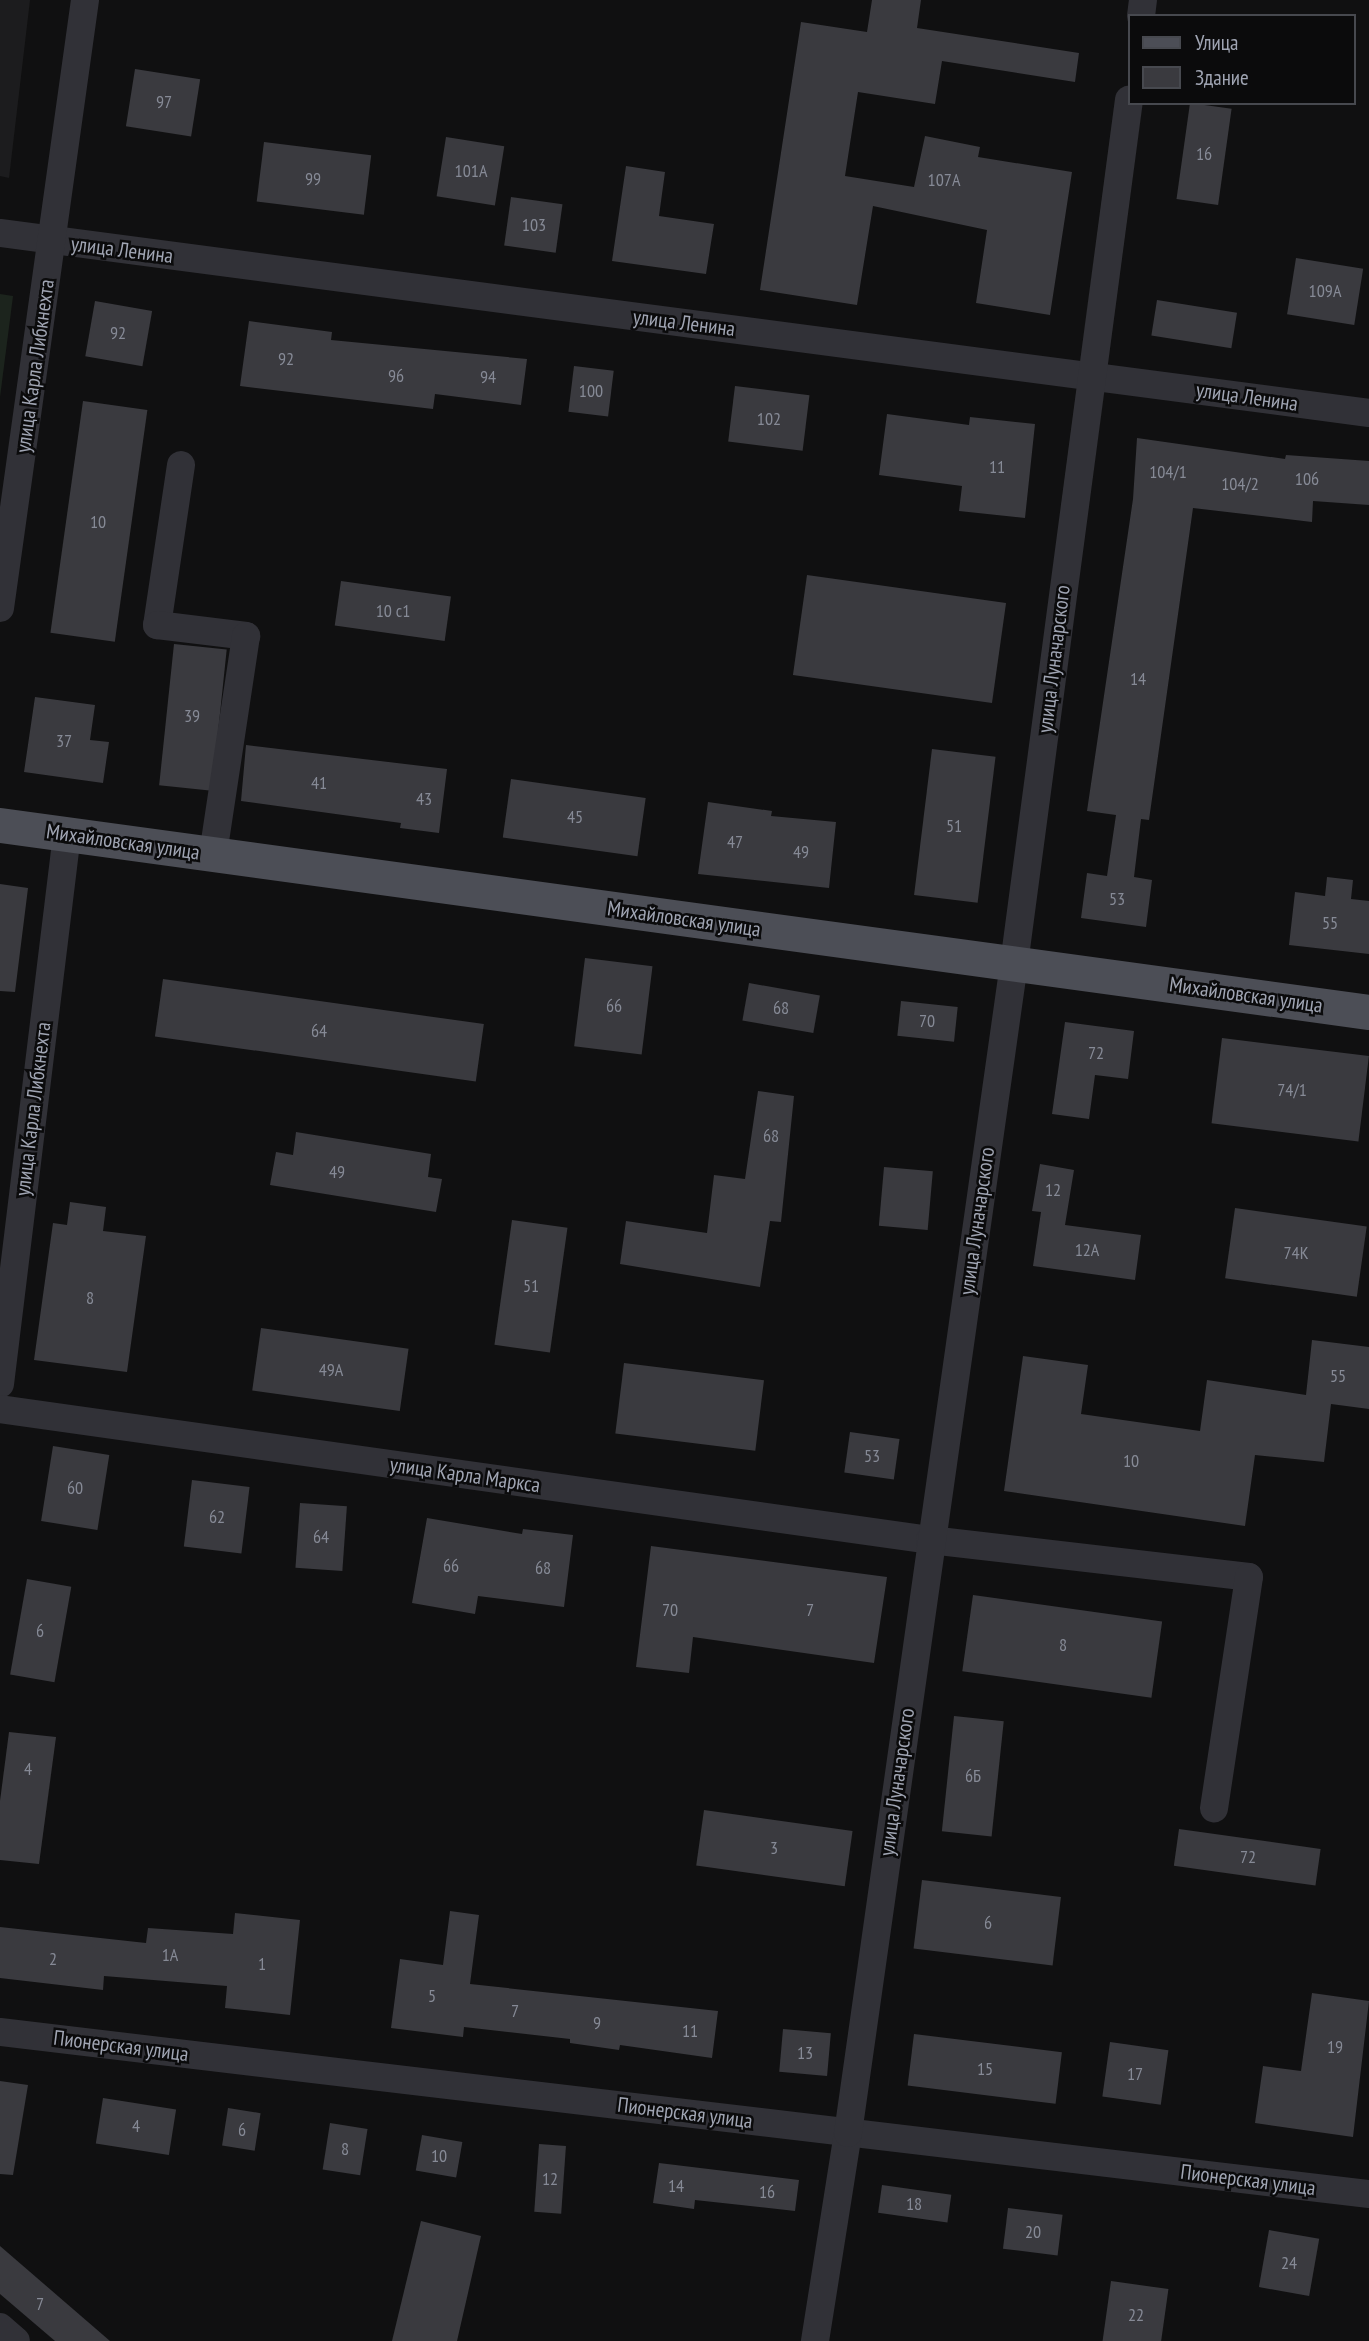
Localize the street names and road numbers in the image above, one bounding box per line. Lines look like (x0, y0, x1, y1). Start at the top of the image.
street label: улица Ленина (70, 231, 174, 269)
street label: улица Карла Либкнехта (10, 278, 60, 454)
street label: улица Ленина (632, 304, 736, 342)
street label: улица Ленина (1194, 377, 1300, 417)
street label: улица Луначарского (1032, 584, 1076, 734)
street label: Михайловская улица (45, 819, 201, 865)
street label: Михайловская улица (606, 896, 762, 942)
street label: Михайловская улица (1168, 972, 1324, 1018)
street label: улица Карла Либкнехта (10, 1021, 56, 1197)
street label: улица Луначарского (954, 1146, 1000, 1296)
street label: улица Карла Маркса (388, 1452, 542, 1498)
street label: улица Луначарского (874, 1707, 920, 1857)
street label: Пионерская улица (52, 2025, 190, 2067)
street label: Пионерская улица (616, 2092, 754, 2134)
street label: Пионерская улица (1179, 2159, 1317, 2201)

